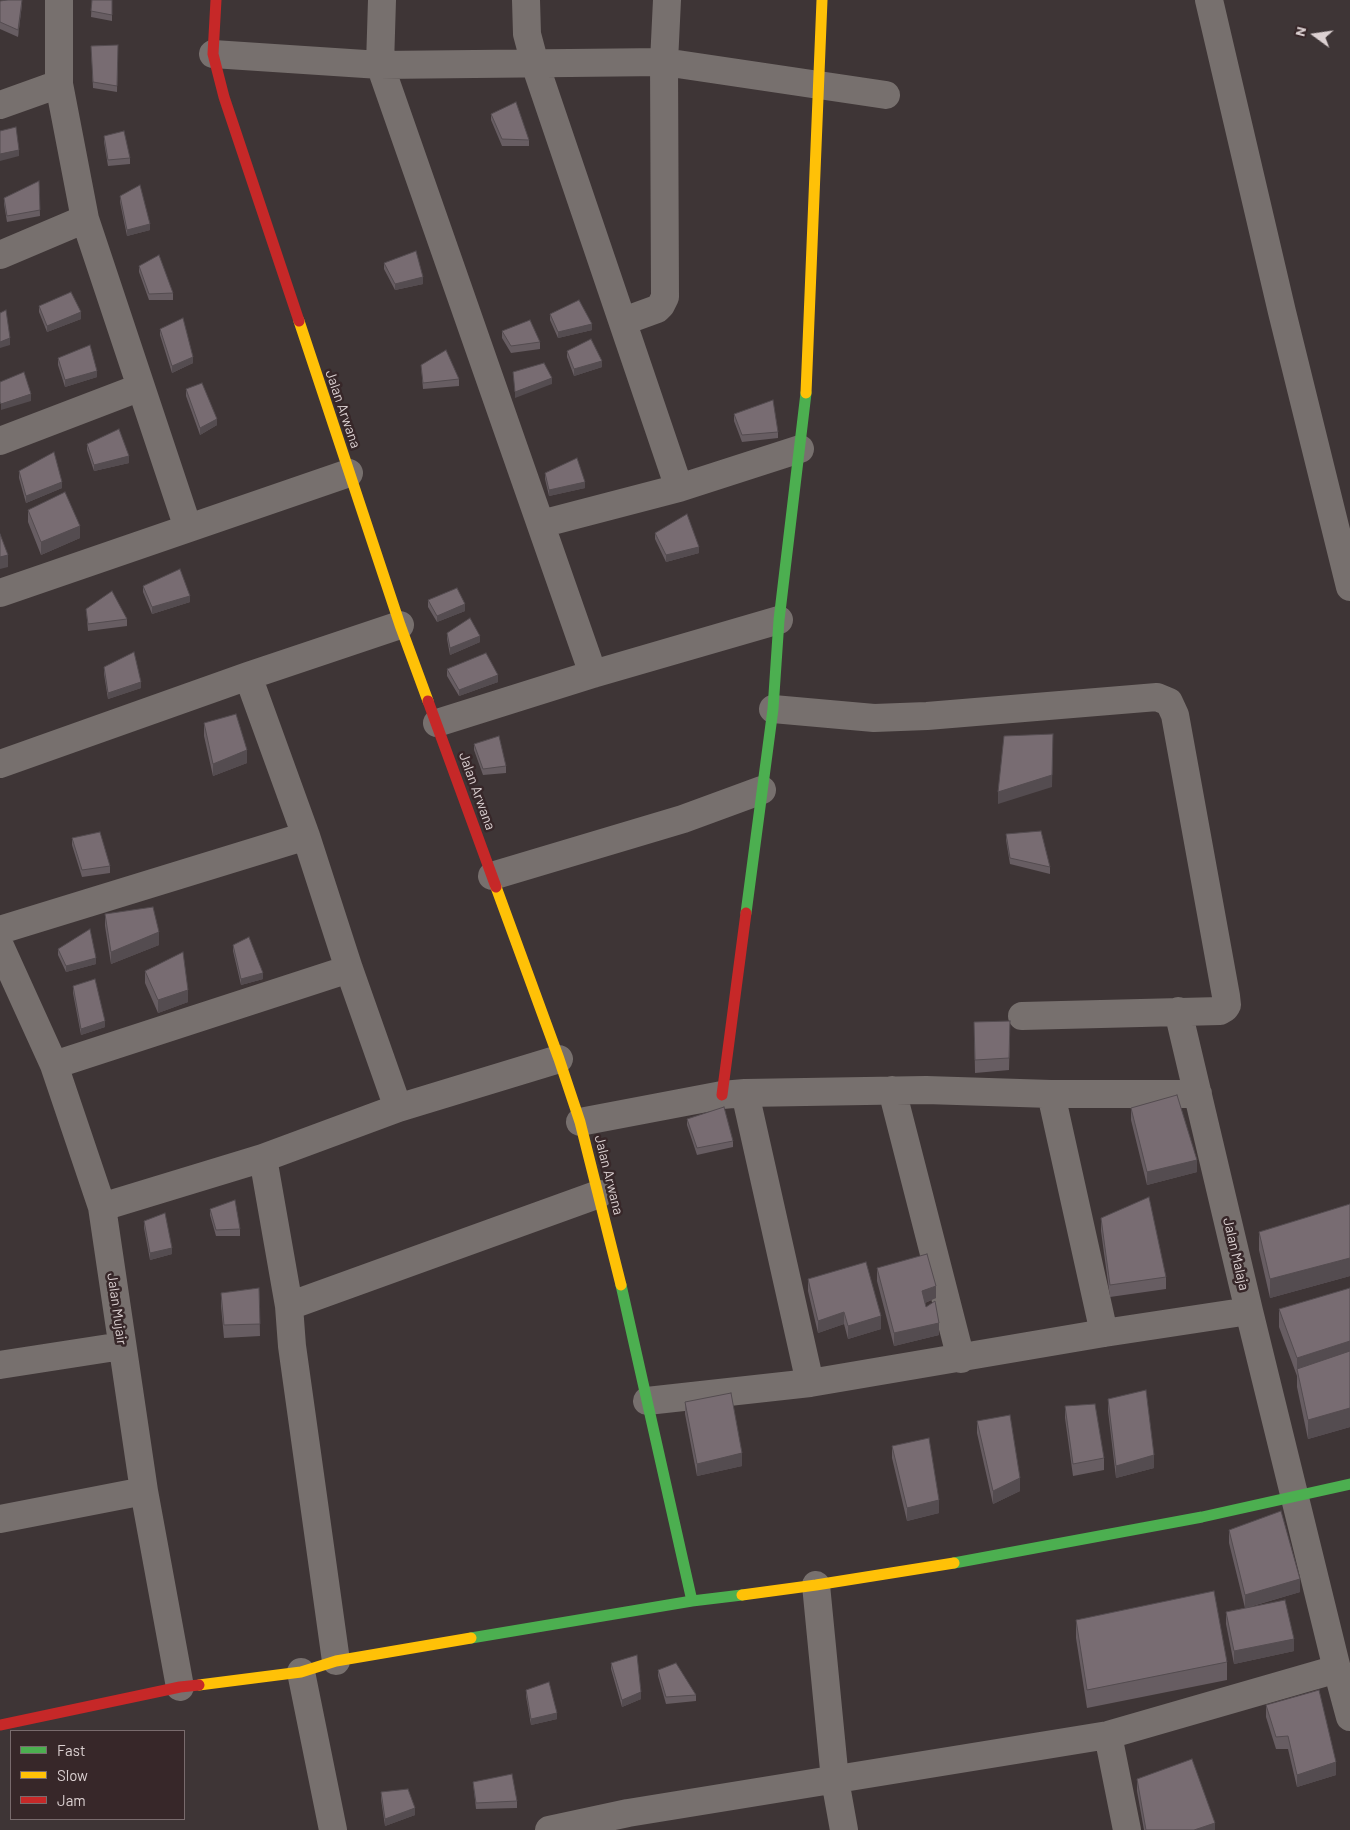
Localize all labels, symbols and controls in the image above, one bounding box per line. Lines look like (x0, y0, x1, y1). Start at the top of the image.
north arrow (1290, 10, 1340, 60)
text: N (1291, 25, 1309, 38)
street label: Jalan Arwana (322, 368, 364, 450)
street label: Jalan Arwana (455, 750, 499, 832)
street label: Jalan Arwana (591, 1133, 627, 1217)
street label: Jalan Malaja (1219, 1216, 1253, 1292)
street label: Jalan Mujair (104, 1272, 130, 1346)
legend (10, 1730, 185, 1820)
text: Fast (57, 1741, 85, 1759)
text: Slow (57, 1766, 88, 1784)
text: Jam (57, 1791, 86, 1809)

